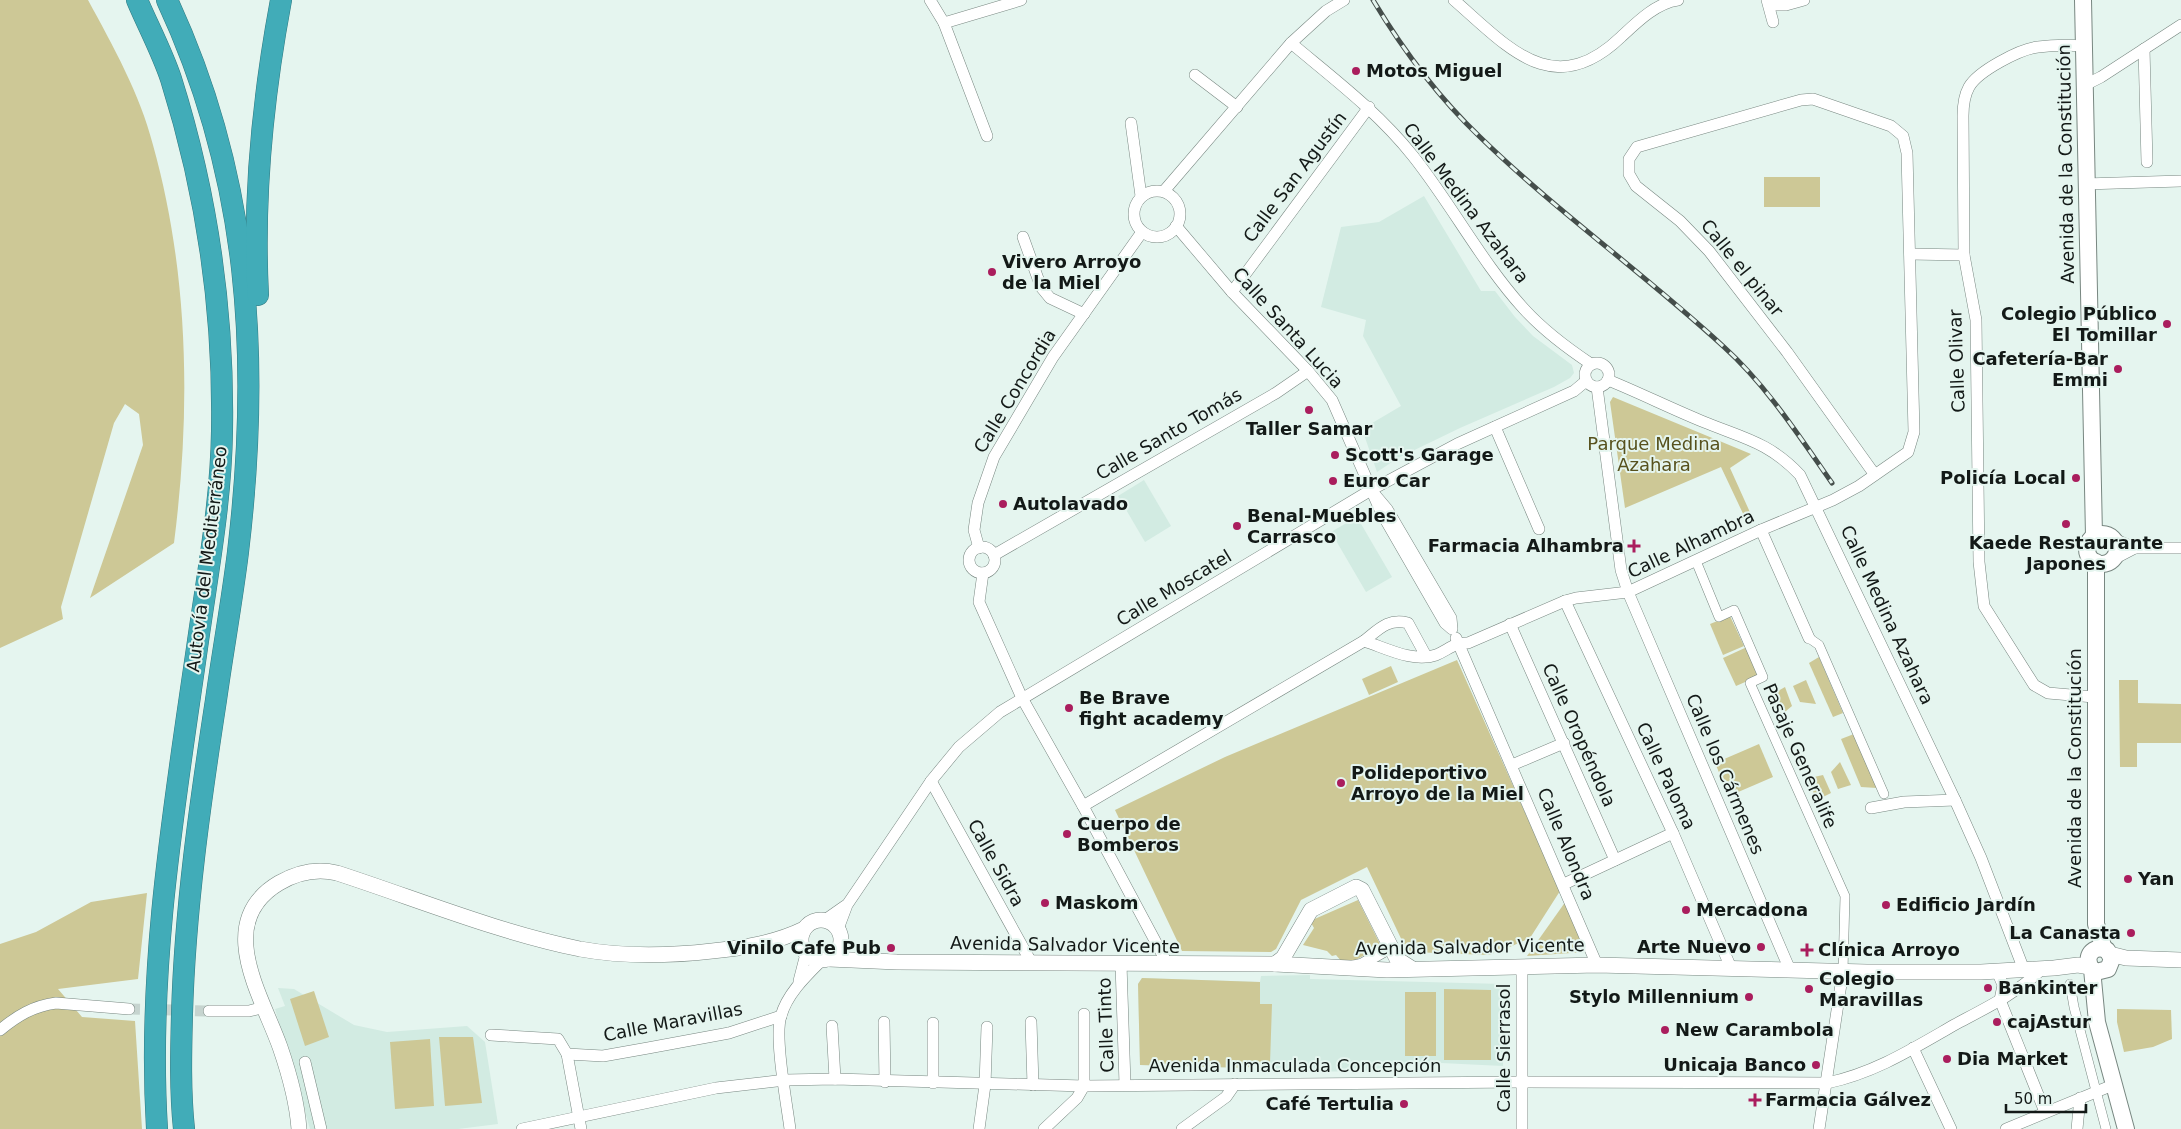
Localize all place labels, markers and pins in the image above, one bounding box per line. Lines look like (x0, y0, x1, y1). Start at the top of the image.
place label: Motos Miguel (1366, 60, 1502, 81)
marker: Motos Miguel (1350, 65, 1362, 77)
place label: Vivero Arroyo de la Miel (1002, 251, 1141, 293)
marker: Vivero Arroyo de la Miel (986, 266, 998, 278)
place label: Colegio Público El Tomillar (2001, 303, 2157, 345)
marker: Colegio Público El Tomillar (2161, 318, 2173, 330)
place label: Cafetería-Bar Emmi (1972, 348, 2108, 390)
marker: Cafetería-Bar Emmi (2112, 363, 2124, 375)
marker: Taller Samar (1303, 404, 1315, 416)
place label: Taller Samar (1246, 418, 1372, 439)
place label: Scott's Garage (1345, 444, 1494, 465)
marker: Scott's Garage (1329, 449, 1341, 461)
place label: Policía Local (1940, 467, 2066, 488)
place label: Euro Car (1343, 470, 1430, 491)
marker: Policía Local (2070, 472, 2082, 484)
marker: Euro Car (1327, 475, 1339, 487)
place label: Autolavado (1013, 493, 1128, 514)
marker: Autolavado (997, 498, 1009, 510)
place label: Benal-Muebles Carrasco (1247, 505, 1396, 547)
marker: Kaede Restaurante Japones (2060, 518, 2072, 530)
marker: Benal-Muebles Carrasco (1231, 520, 1243, 532)
place label: Kaede Restaurante Japones (1969, 532, 2163, 574)
place label: Farmacia Alhambra (1428, 535, 1624, 556)
marker: Farmacia Alhambra (1628, 540, 1640, 552)
place label: Be Brave fight academy (1079, 687, 1224, 729)
marker: Be Brave fight academy (1063, 702, 1075, 714)
place label: Polideportivo Arroyo de la Miel (1351, 762, 1524, 804)
marker: Polideportivo Arroyo de la Miel (1335, 777, 1347, 789)
place label: Cuerpo de Bomberos (1077, 813, 1181, 855)
marker: Cuerpo de Bomberos (1061, 828, 1073, 840)
place label: Yan (2137, 868, 2174, 889)
marker: Yan (2122, 873, 2134, 885)
place label: Maskom (1055, 892, 1138, 913)
place label: Edificio Jardín (1896, 894, 2036, 915)
marker: Maskom (1039, 897, 1051, 909)
place label: Mercadona (1696, 899, 1808, 920)
marker: Edificio Jardín (1880, 899, 1892, 911)
marker: Mercadona (1680, 904, 1692, 916)
place label: La Canasta (2009, 922, 2121, 943)
marker: La Canasta (2125, 927, 2137, 939)
place label: Arte Nuevo (1637, 936, 1751, 957)
place label: Vinilo Cafe Pub (727, 937, 881, 958)
place label: Clínica Arroyo (1818, 939, 1960, 960)
marker: Arte Nuevo (1755, 941, 1767, 953)
marker: Vinilo Cafe Pub (885, 942, 897, 954)
marker: Clínica Arroyo (1800, 943, 1814, 957)
place label: Colegio Maravillas (1819, 968, 1923, 1010)
place label: Bankinter (1998, 977, 2097, 998)
marker: Bankinter (1982, 982, 1994, 994)
marker: Colegio Maravillas (1803, 983, 1815, 995)
place label: Stylo Millennium (1569, 986, 1739, 1007)
marker: Stylo Millennium (1743, 991, 1755, 1003)
place label: cajAstur (2007, 1011, 2091, 1032)
marker: cajAstur (1991, 1016, 2003, 1028)
place label: New Carambola (1675, 1019, 1834, 1040)
marker: New Carambola (1659, 1024, 1671, 1036)
place label: Dia Market (1957, 1048, 2068, 1069)
marker: Dia Market (1941, 1053, 1953, 1065)
place label: Unicaja Banco (1663, 1054, 1806, 1075)
marker: Unicaja Banco (1810, 1059, 1822, 1071)
place label: Farmacia Gálvez (1765, 1089, 1931, 1110)
place label: Café Tertulia (1265, 1093, 1394, 1114)
marker: Farmacia Gálvez (1749, 1094, 1761, 1106)
marker: Café Tertulia (1398, 1098, 1410, 1110)

